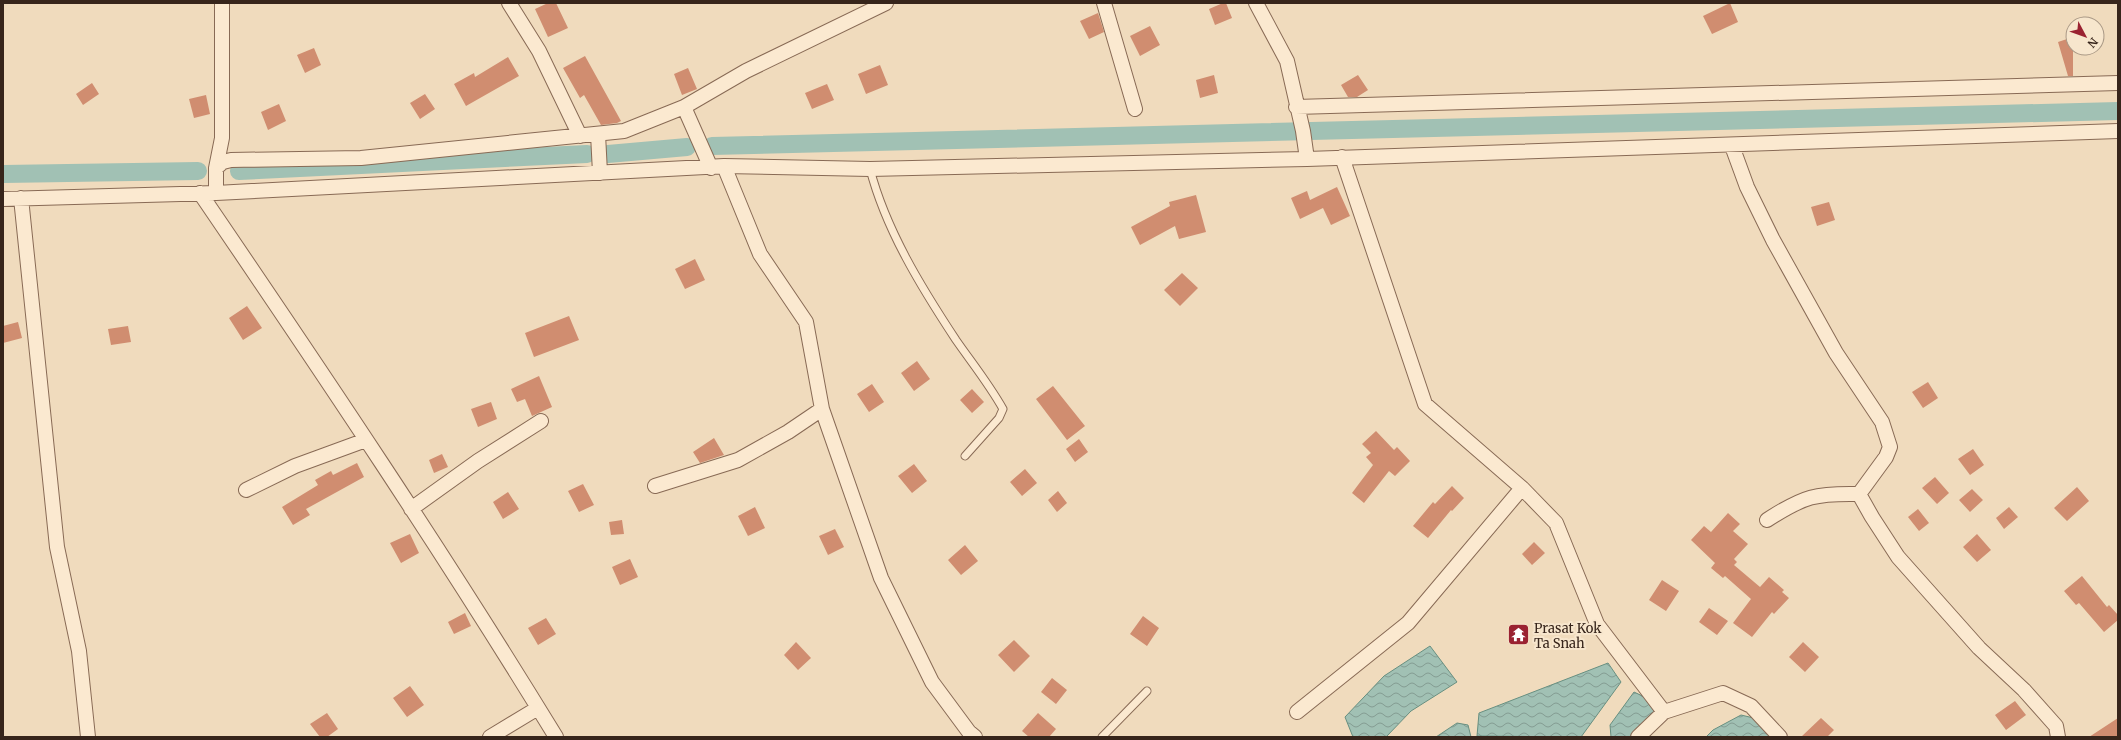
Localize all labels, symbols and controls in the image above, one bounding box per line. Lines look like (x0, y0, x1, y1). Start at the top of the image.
north arrow (2065, 16, 2105, 56)
text: N (2084, 35, 2101, 51)
place label: Prasat Kok Ta Snah (1534, 620, 1602, 652)
temple icon: Prasat Kok Ta Snah (1506, 622, 1532, 648)

